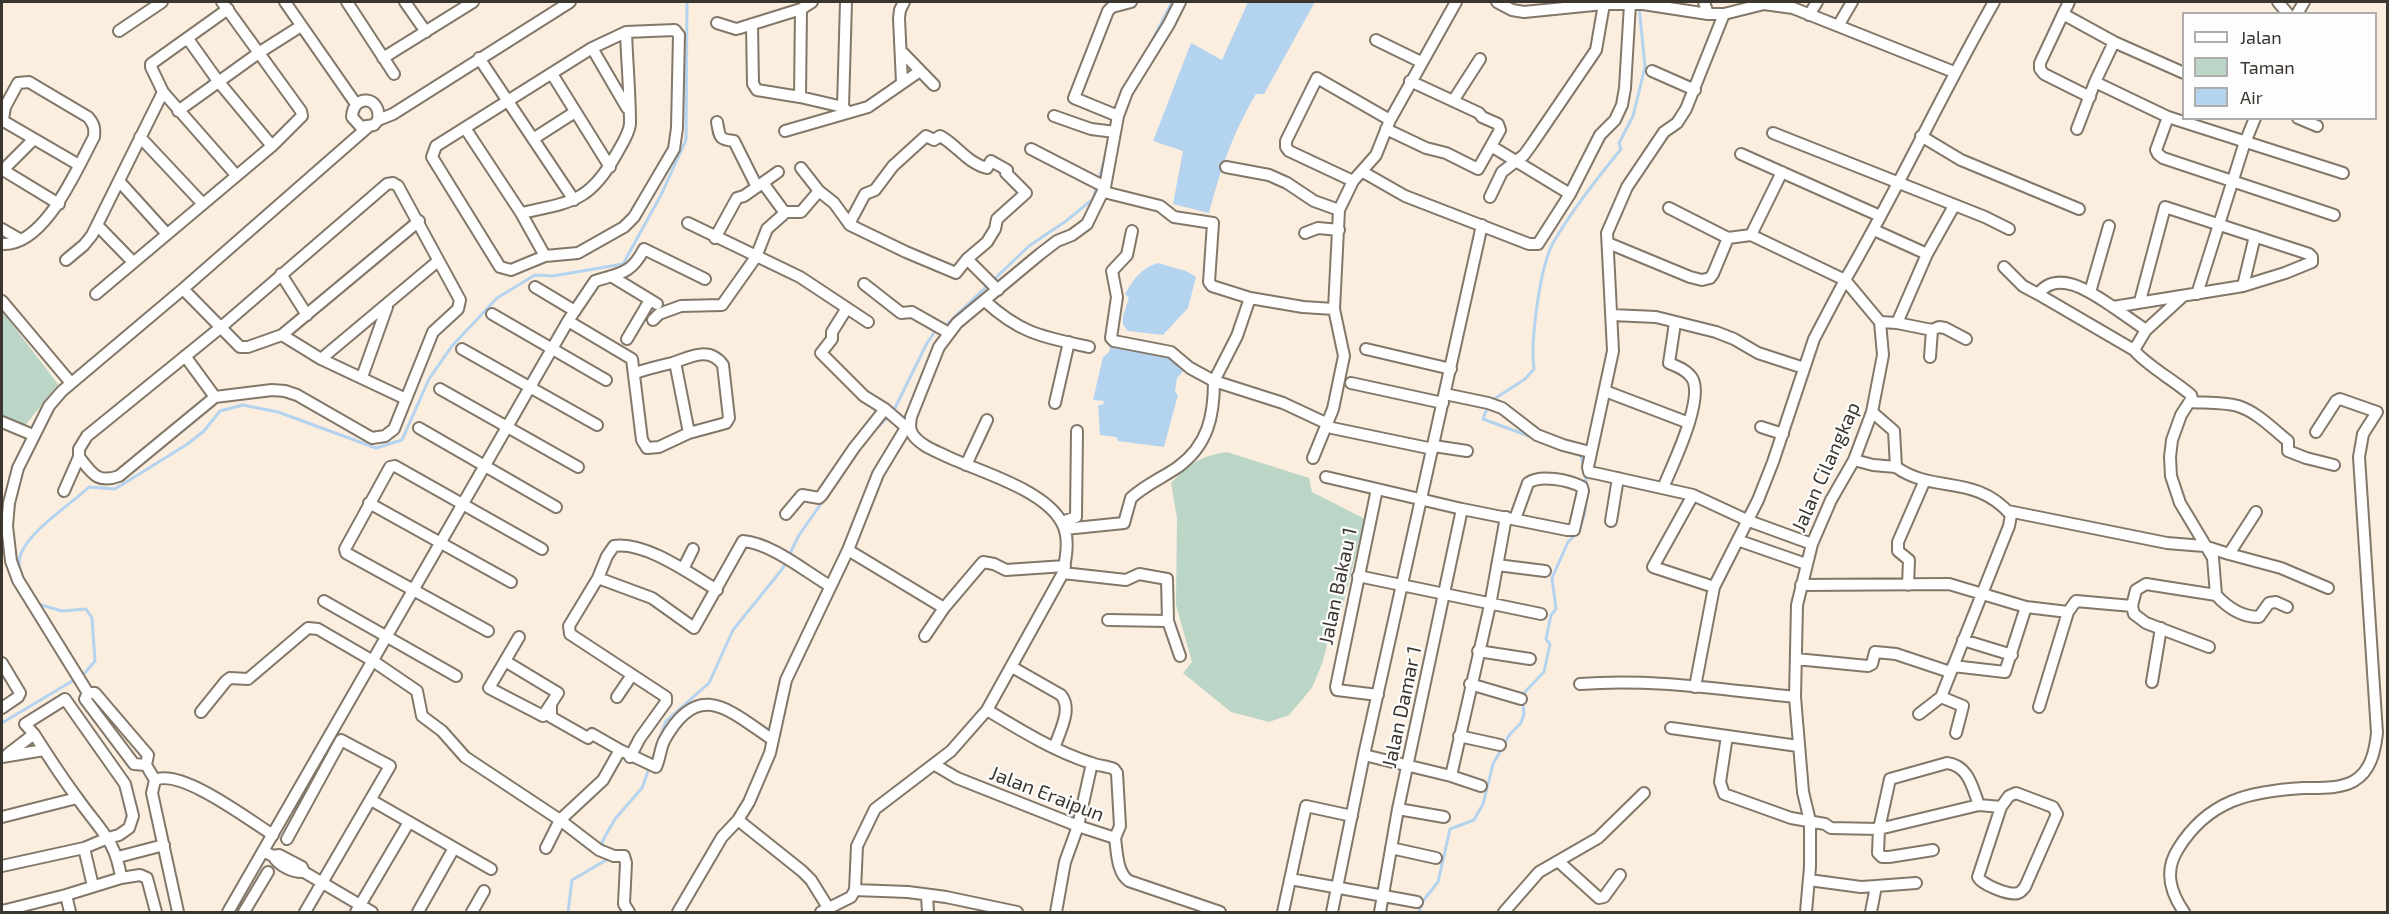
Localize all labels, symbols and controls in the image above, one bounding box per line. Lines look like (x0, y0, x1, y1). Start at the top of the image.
legend (2182, 12, 2377, 120)
text: Jalan (2240, 26, 2282, 48)
text: Taman (2240, 56, 2295, 78)
text: Air (2240, 86, 2263, 108)
street label: Jalan Cilangkap (1787, 398, 1865, 536)
street label: Jalan Bakau 1 (1314, 525, 1362, 647)
street label: Jalan Damar 1 (1377, 644, 1427, 770)
street label: Jalan Eraipun (986, 761, 1108, 827)

